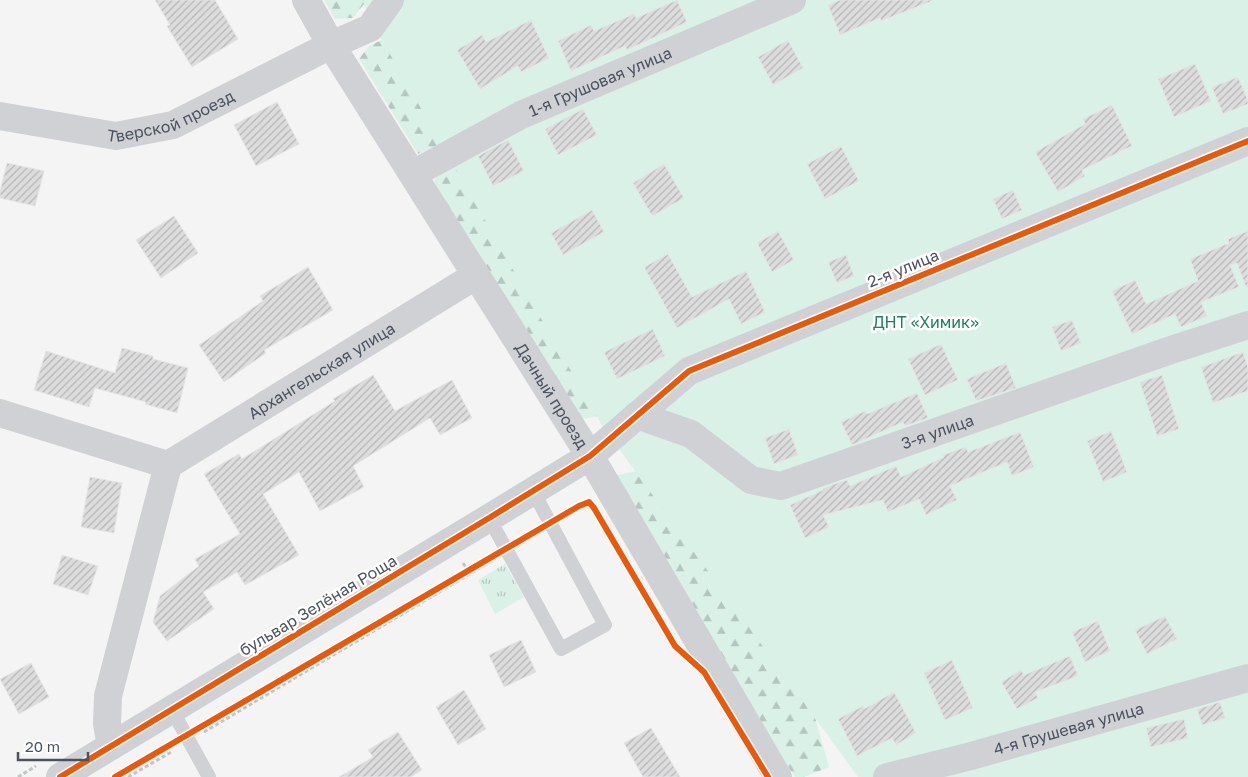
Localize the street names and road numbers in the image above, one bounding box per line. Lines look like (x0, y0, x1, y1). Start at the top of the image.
street label: 1-я Грушовая улица (526, 42, 675, 121)
street label: Тверской проезд (106, 86, 238, 146)
street label: 2-я улица (864, 245, 942, 291)
street label: Архангельская улица (244, 318, 399, 423)
street label: Дачный проезд (511, 339, 593, 453)
street label: 3-я улица (898, 410, 976, 453)
street label: бульвар Зелёная Роща (236, 550, 400, 660)
street label: 4-я Грушевая улица (991, 698, 1146, 759)

